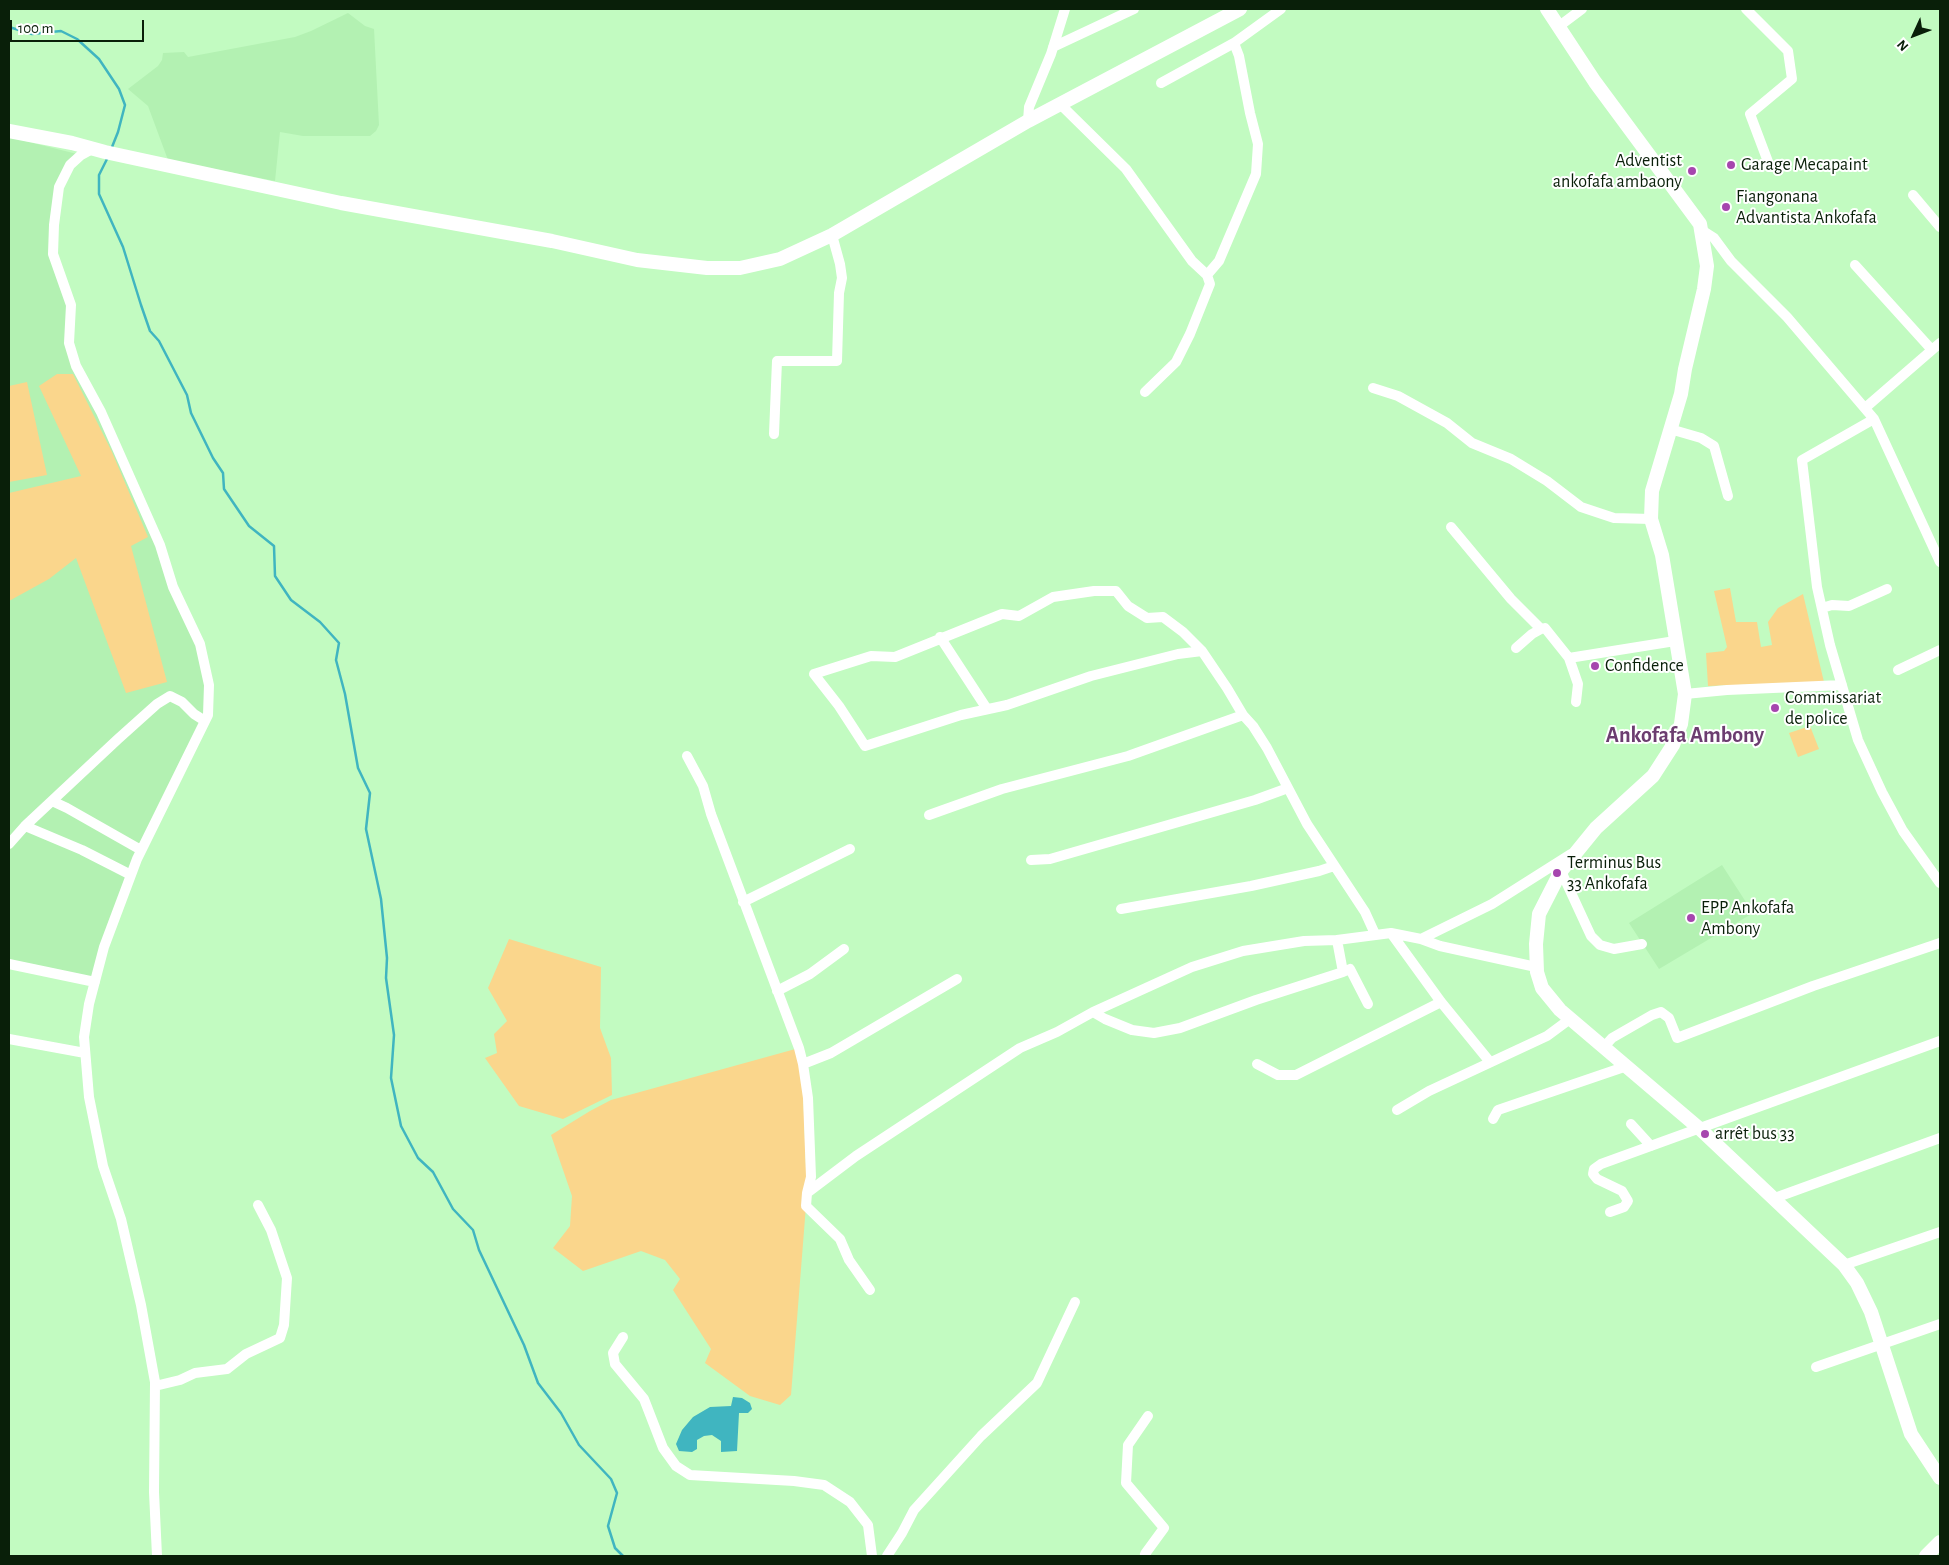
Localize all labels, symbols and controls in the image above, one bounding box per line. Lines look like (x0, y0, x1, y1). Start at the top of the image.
scale bar (12, 10, 146, 42)
north arrow (1889, 10, 1939, 60)
text: 100 m (18, 21, 53, 36)
text: N (1895, 37, 1911, 54)
place label: Adventist ankofafa ambaony (1553, 150, 1682, 192)
place label: Garage Mecapaint (1741, 154, 1868, 176)
marker: Garage Mecapaint (1725, 159, 1737, 171)
marker: Adventist ankofafa ambaony (1686, 165, 1698, 177)
place label: Fiangonana Advantista Ankofafa (1736, 186, 1877, 228)
marker: Fiangonana Advantista Ankofafa (1720, 201, 1732, 213)
place label: Confidence (1605, 655, 1684, 677)
marker: Confidence (1589, 660, 1601, 672)
place label: Commissariat de police (1785, 687, 1881, 730)
marker: Commissariat de police (1769, 702, 1781, 714)
district label: Ankofafa Ambony (1606, 722, 1764, 748)
place label: Terminus Bus 33 Ankofafa (1567, 852, 1661, 894)
marker: Terminus Bus 33 Ankofafa (1551, 867, 1563, 879)
place label: EPP Ankofafa Ambony (1701, 897, 1794, 940)
marker: EPP Ankofafa Ambony (1685, 912, 1697, 924)
place label: arrêt bus 33 (1715, 1123, 1795, 1145)
marker: arrêt bus 33 (1699, 1128, 1711, 1140)

